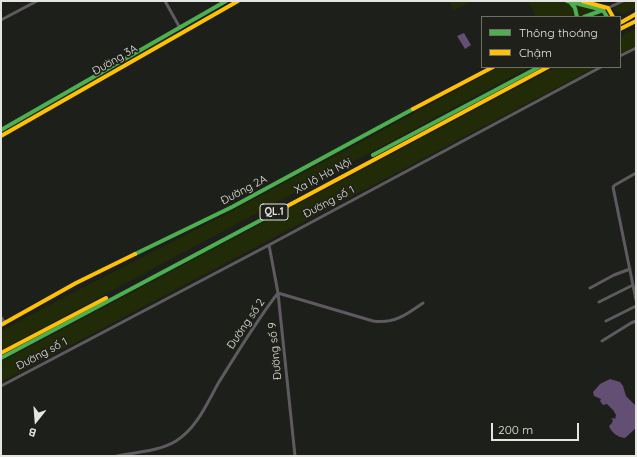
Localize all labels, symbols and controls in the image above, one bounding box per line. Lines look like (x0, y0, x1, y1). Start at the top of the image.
legend (481, 16, 621, 68)
text: Thông thoáng (519, 25, 598, 40)
street label: Đường 3A (90, 42, 140, 78)
text: Chậm (519, 45, 552, 60)
street label: Xa lộ Hà Nội (292, 155, 354, 197)
street label: Đường 2A (219, 172, 269, 208)
street label: Đường số 1 (301, 183, 357, 221)
road number: QL.1 (260, 204, 288, 220)
street label: Đường số 2 (224, 296, 268, 352)
street label: Đường số 9 (265, 321, 285, 381)
street label: Đường số 1 (14, 335, 70, 373)
north arrow (16, 401, 56, 441)
scale bar (493, 415, 581, 441)
text: 200 m (498, 422, 533, 437)
text: B (27, 425, 38, 440)

